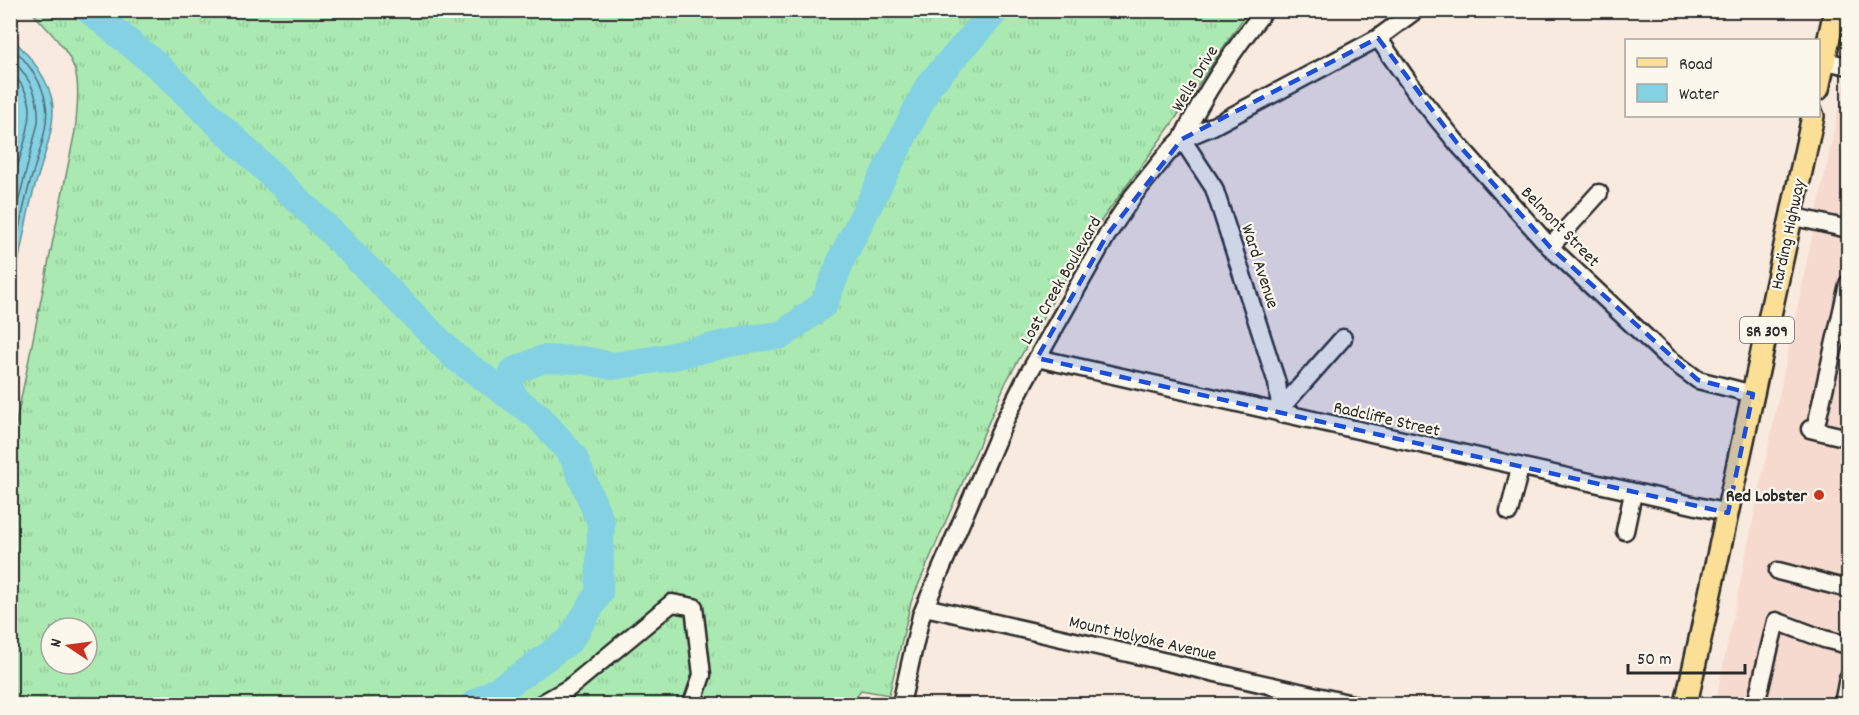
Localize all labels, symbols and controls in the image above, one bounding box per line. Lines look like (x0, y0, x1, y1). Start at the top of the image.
legend (1625, 39, 1820, 117)
street label: Wells Drive (1167, 41, 1226, 117)
text: Road (1679, 53, 1713, 78)
text: Water (1679, 83, 1719, 108)
street label: Harding Highway (1766, 176, 1813, 292)
street label: Belmont Street (1514, 182, 1605, 274)
street label: Lost Creek Boulevard (1015, 213, 1109, 350)
street label: Ward Avenue (1233, 221, 1284, 312)
road number: SR 309 (1740, 317, 1794, 343)
street label: Radcliffe Street (1331, 396, 1442, 445)
place label: Red Lobster (1726, 485, 1807, 510)
marker: Red Lobster (1812, 488, 1826, 502)
street label: Mount Holyoke Avenue (1066, 610, 1219, 669)
north arrow (39, 616, 99, 676)
text: N (45, 637, 69, 650)
scale bar (1628, 637, 1745, 675)
text: 50 m (1637, 648, 1672, 673)

